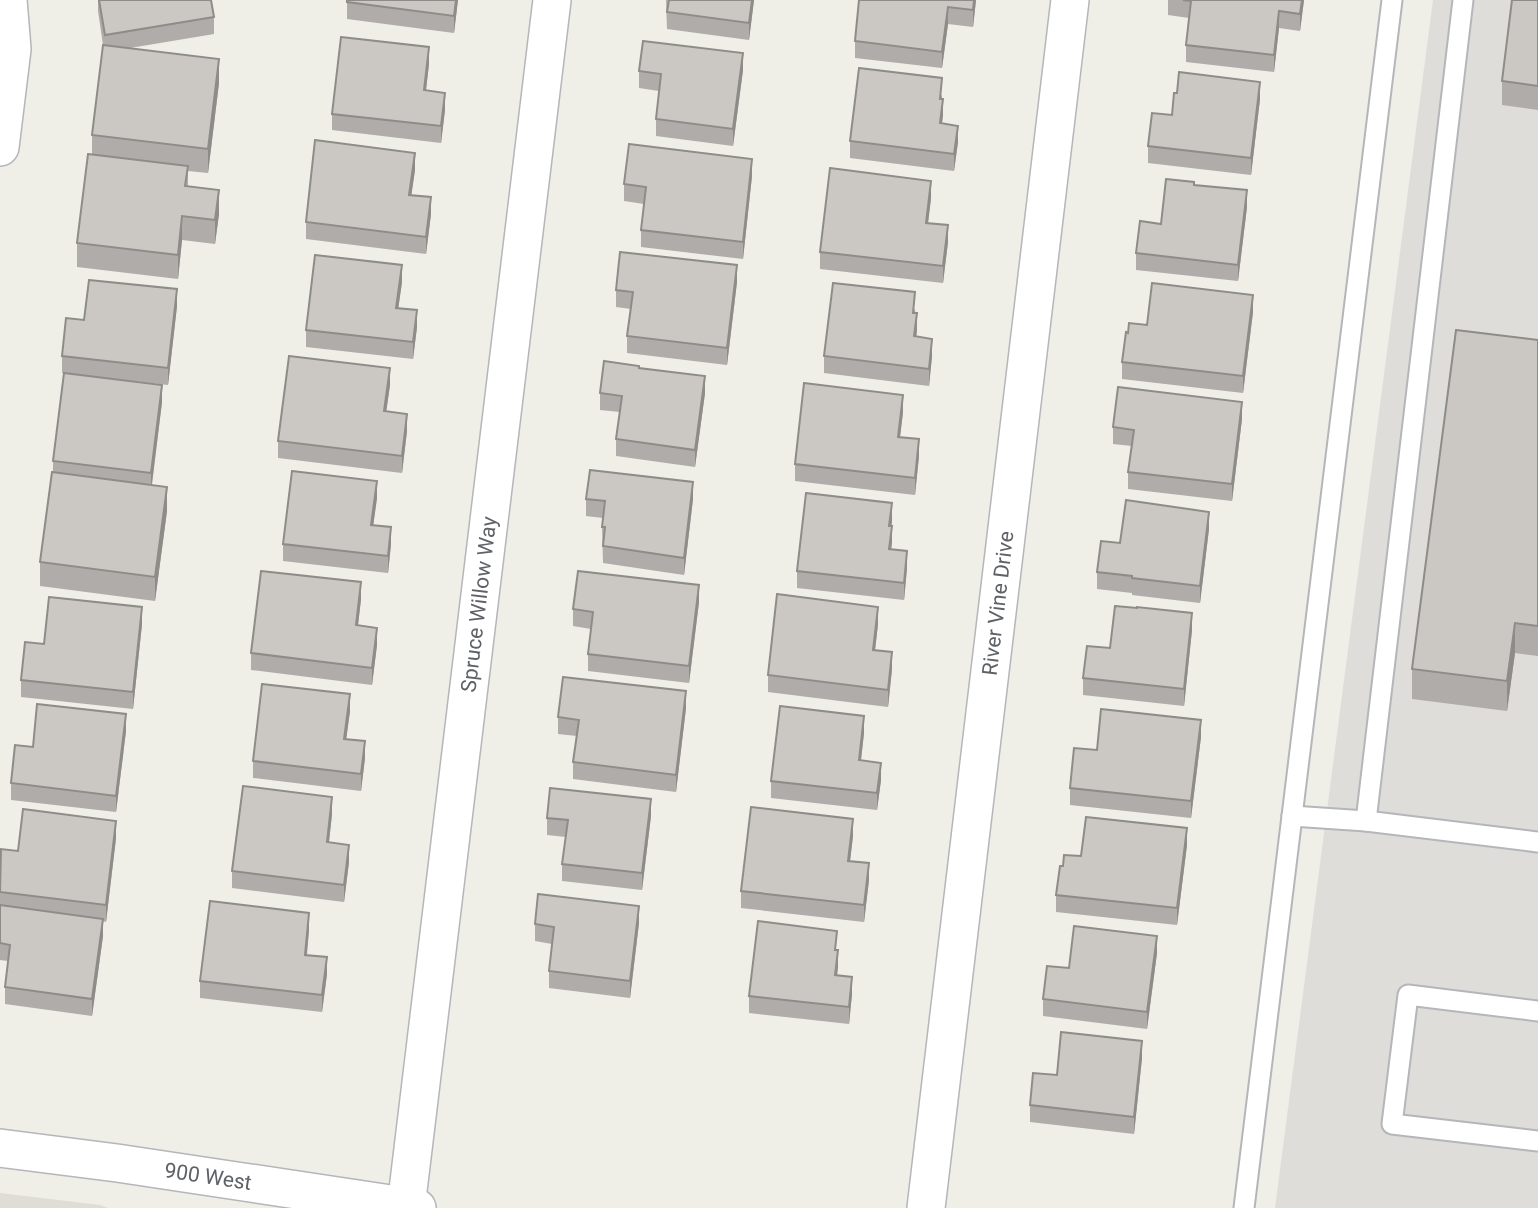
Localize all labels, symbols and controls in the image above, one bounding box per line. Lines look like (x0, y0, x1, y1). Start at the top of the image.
street label: Spruce Willow Way (456, 515, 501, 694)
street label: River Vine Drive (978, 530, 1019, 677)
street label: 900 West (163, 1158, 253, 1195)

